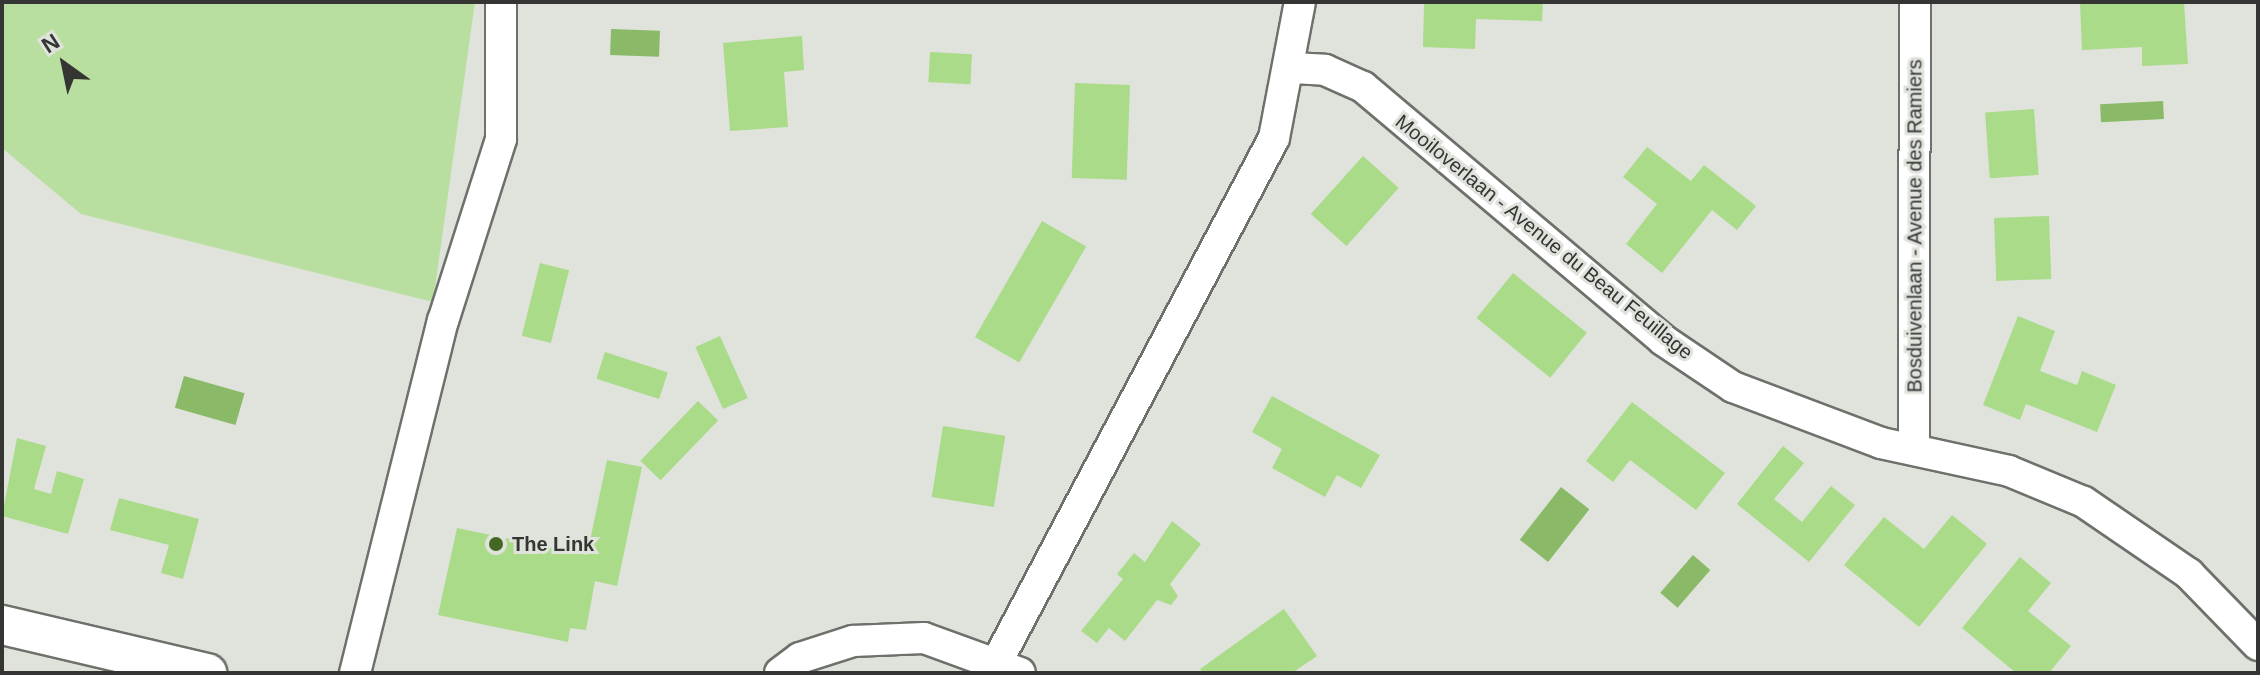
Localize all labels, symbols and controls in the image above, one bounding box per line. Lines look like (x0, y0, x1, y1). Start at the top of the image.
north arrow (24, 24, 104, 104)
text: N (37, 29, 64, 58)
street label: Bosduivenlaan - Avenue des Ramiers (1903, 59, 1927, 393)
street label: Mooiloverlaan - Avenue du Beau Feuillage (1390, 109, 1698, 365)
place label: The Link (512, 532, 594, 556)
marker: The Link (487, 535, 505, 553)

